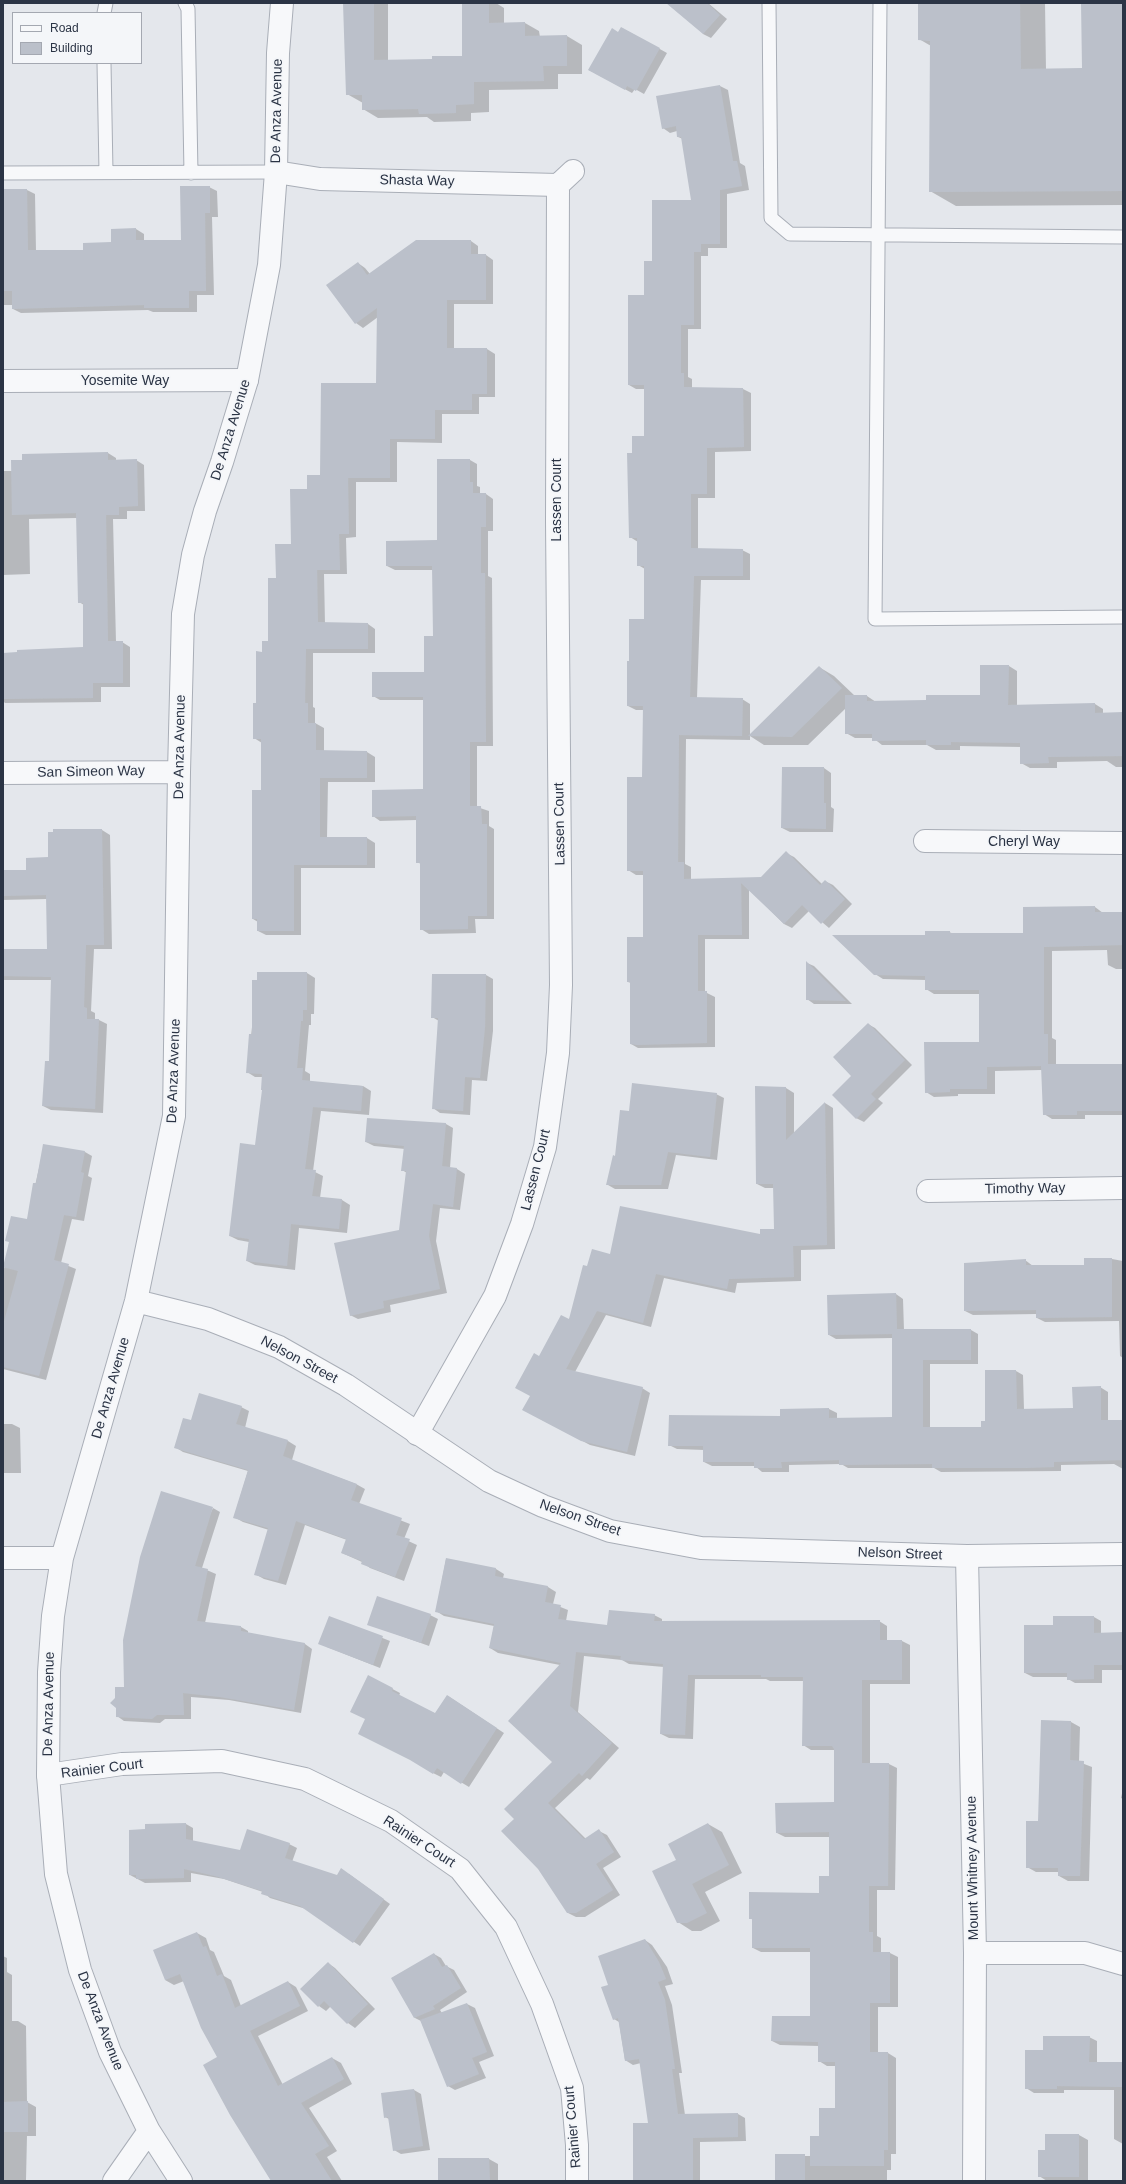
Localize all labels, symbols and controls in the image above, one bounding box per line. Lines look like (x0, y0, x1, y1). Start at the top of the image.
legend (12, 12, 142, 64)
text: Road (50, 21, 79, 35)
text: Building (50, 41, 93, 55)
street label: De Anza Avenue (268, 58, 286, 164)
street label: Shasta Way (379, 172, 455, 190)
street label: Yosemite Way (81, 373, 169, 389)
street label: De Anza Avenue (208, 377, 254, 483)
street label: Lassen Court (549, 458, 565, 542)
street label: De Anza Avenue (171, 694, 189, 800)
street label: San Simeon Way (37, 763, 145, 781)
street label: Lassen Court (551, 782, 569, 866)
street label: Cheryl Way (988, 834, 1060, 850)
street label: De Anza Avenue (164, 1018, 184, 1124)
street label: Lassen Court (518, 1128, 554, 1212)
street label: Timothy Way (985, 1180, 1065, 1198)
street label: Nelson Street (258, 1333, 340, 1387)
street label: De Anza Avenue (88, 1335, 134, 1441)
street label: Nelson Street (537, 1496, 623, 1540)
street label: Nelson Street (857, 1544, 943, 1564)
street label: De Anza Avenue (40, 1651, 58, 1757)
street label: Rainier Court (60, 1756, 144, 1782)
street label: Mount Whitney Avenue (963, 1796, 983, 1940)
street label: Rainier Court (380, 1812, 458, 1872)
street label: De Anza Avenue (73, 1969, 127, 2073)
street label: Rainier Court (561, 2085, 585, 2169)

